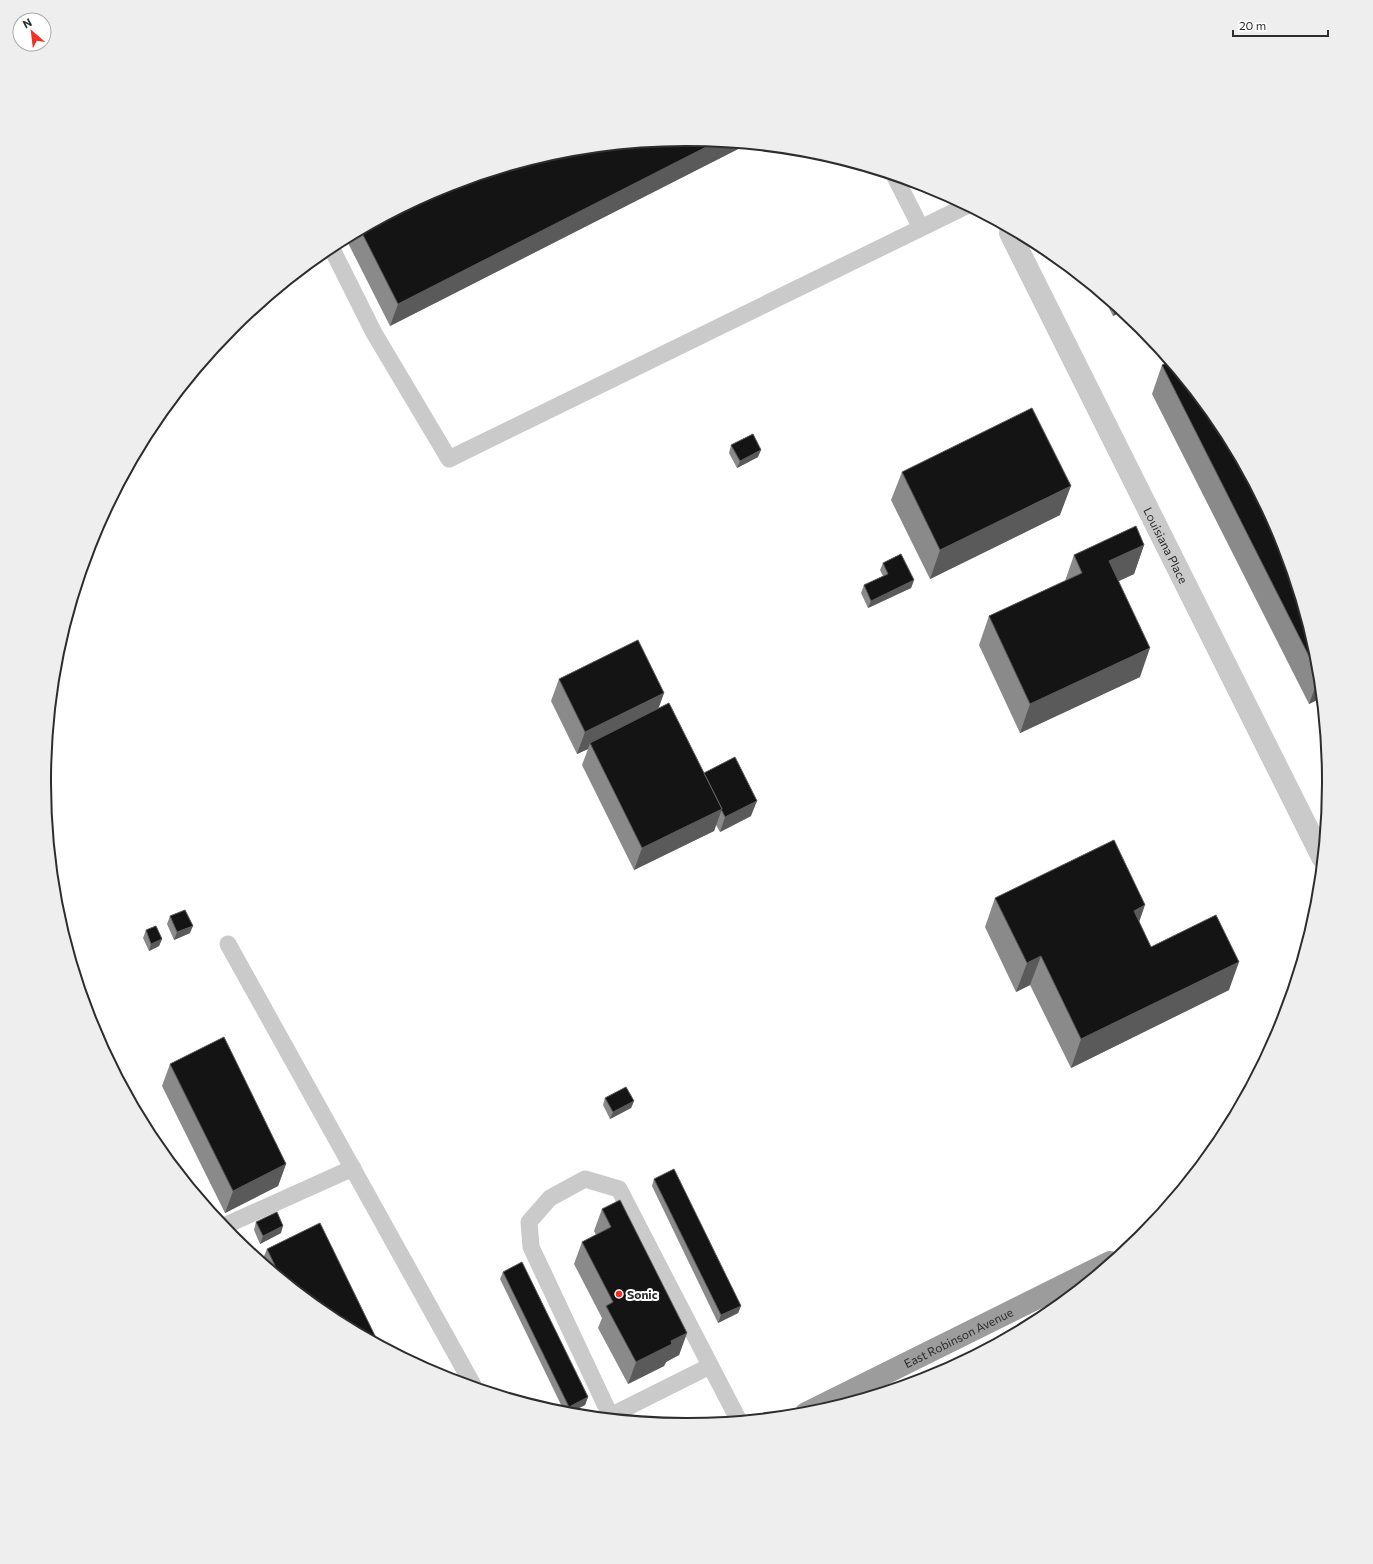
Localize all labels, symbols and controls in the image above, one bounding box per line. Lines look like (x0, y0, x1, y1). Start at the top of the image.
north arrow (12, 12, 52, 52)
scale bar (1233, 12, 1328, 38)
text: N (20, 15, 34, 30)
text: 20 m (1239, 18, 1266, 32)
street label: Louisiana Place (1141, 505, 1191, 586)
place label: Sonic (627, 1287, 658, 1301)
marker: Sonic (614, 1289, 624, 1299)
street label: East Robinson Avenue (901, 1304, 1015, 1370)

